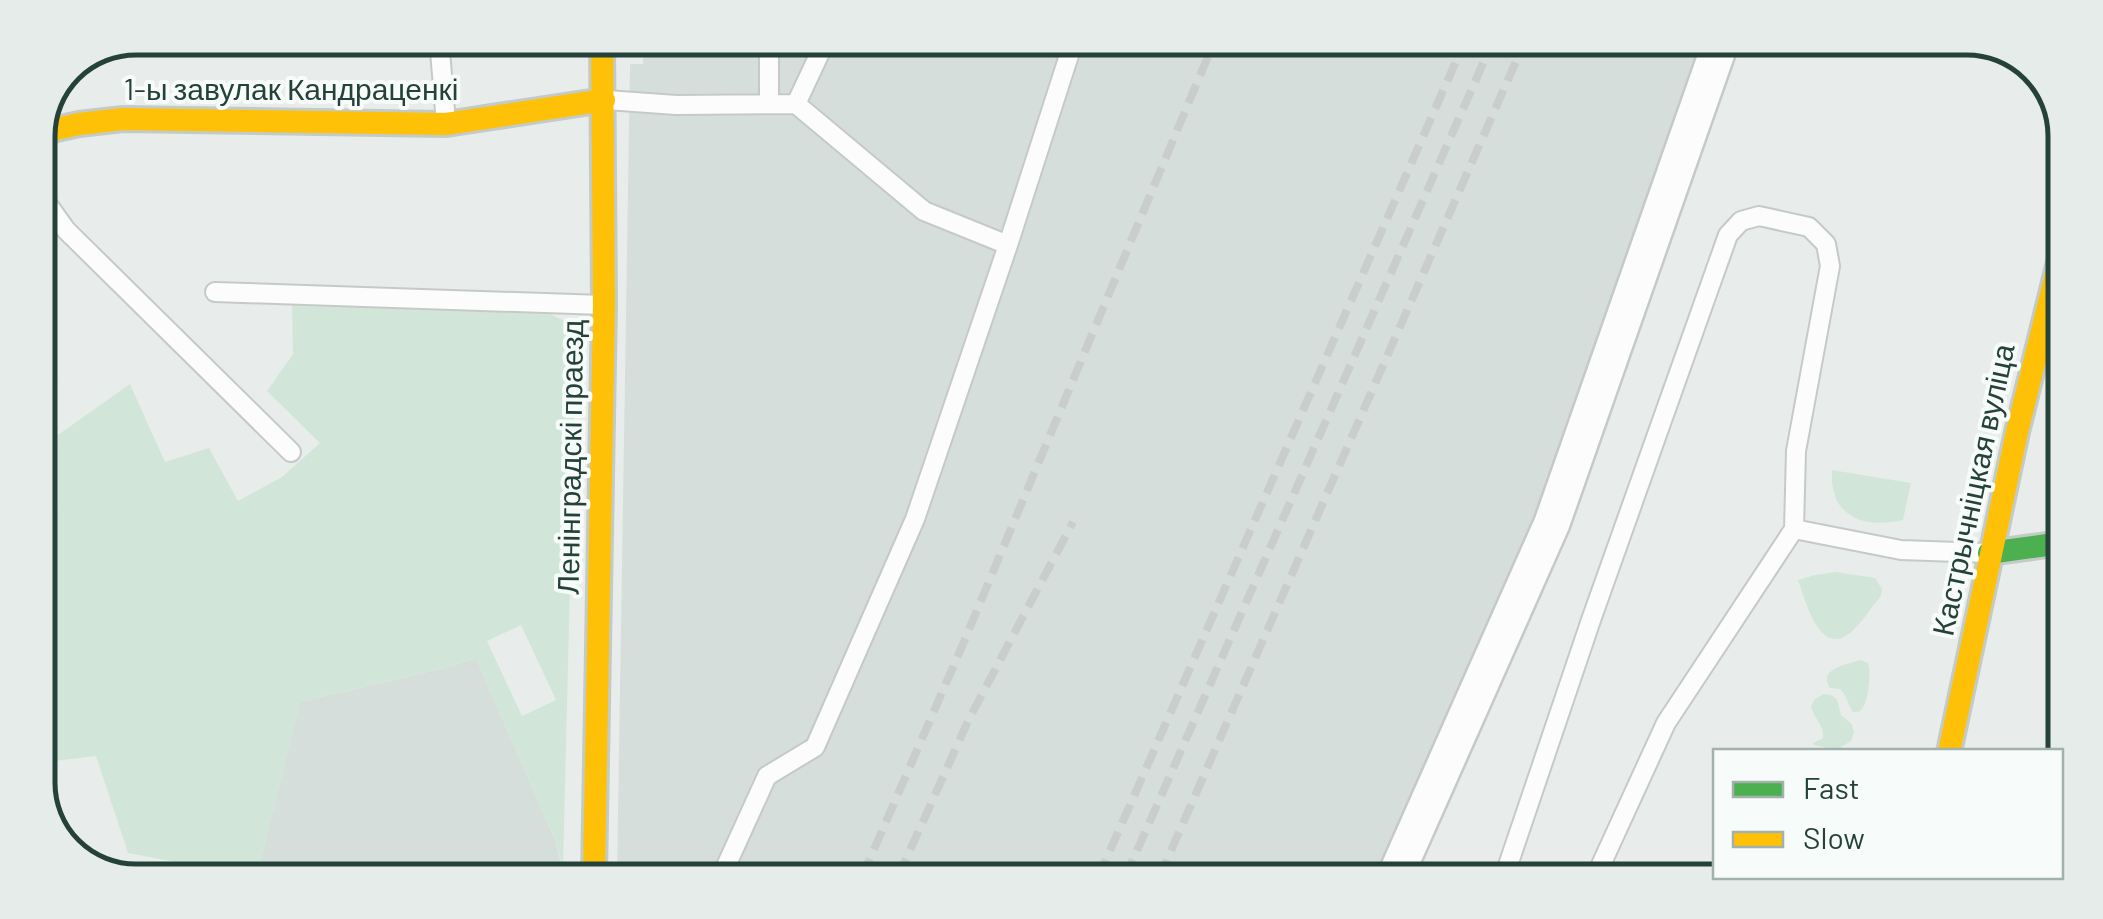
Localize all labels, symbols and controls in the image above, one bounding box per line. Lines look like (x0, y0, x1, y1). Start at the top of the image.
street label: 1-ы завулак Кандраценкі (124, 70, 458, 106)
street label: Ленінградскі праезд (549, 319, 589, 595)
street label: Кастрычніцкая вуліца (1924, 340, 2021, 639)
legend (1713, 749, 2063, 879)
text: Fast (1803, 769, 1860, 805)
text: Slow (1803, 819, 1865, 855)

